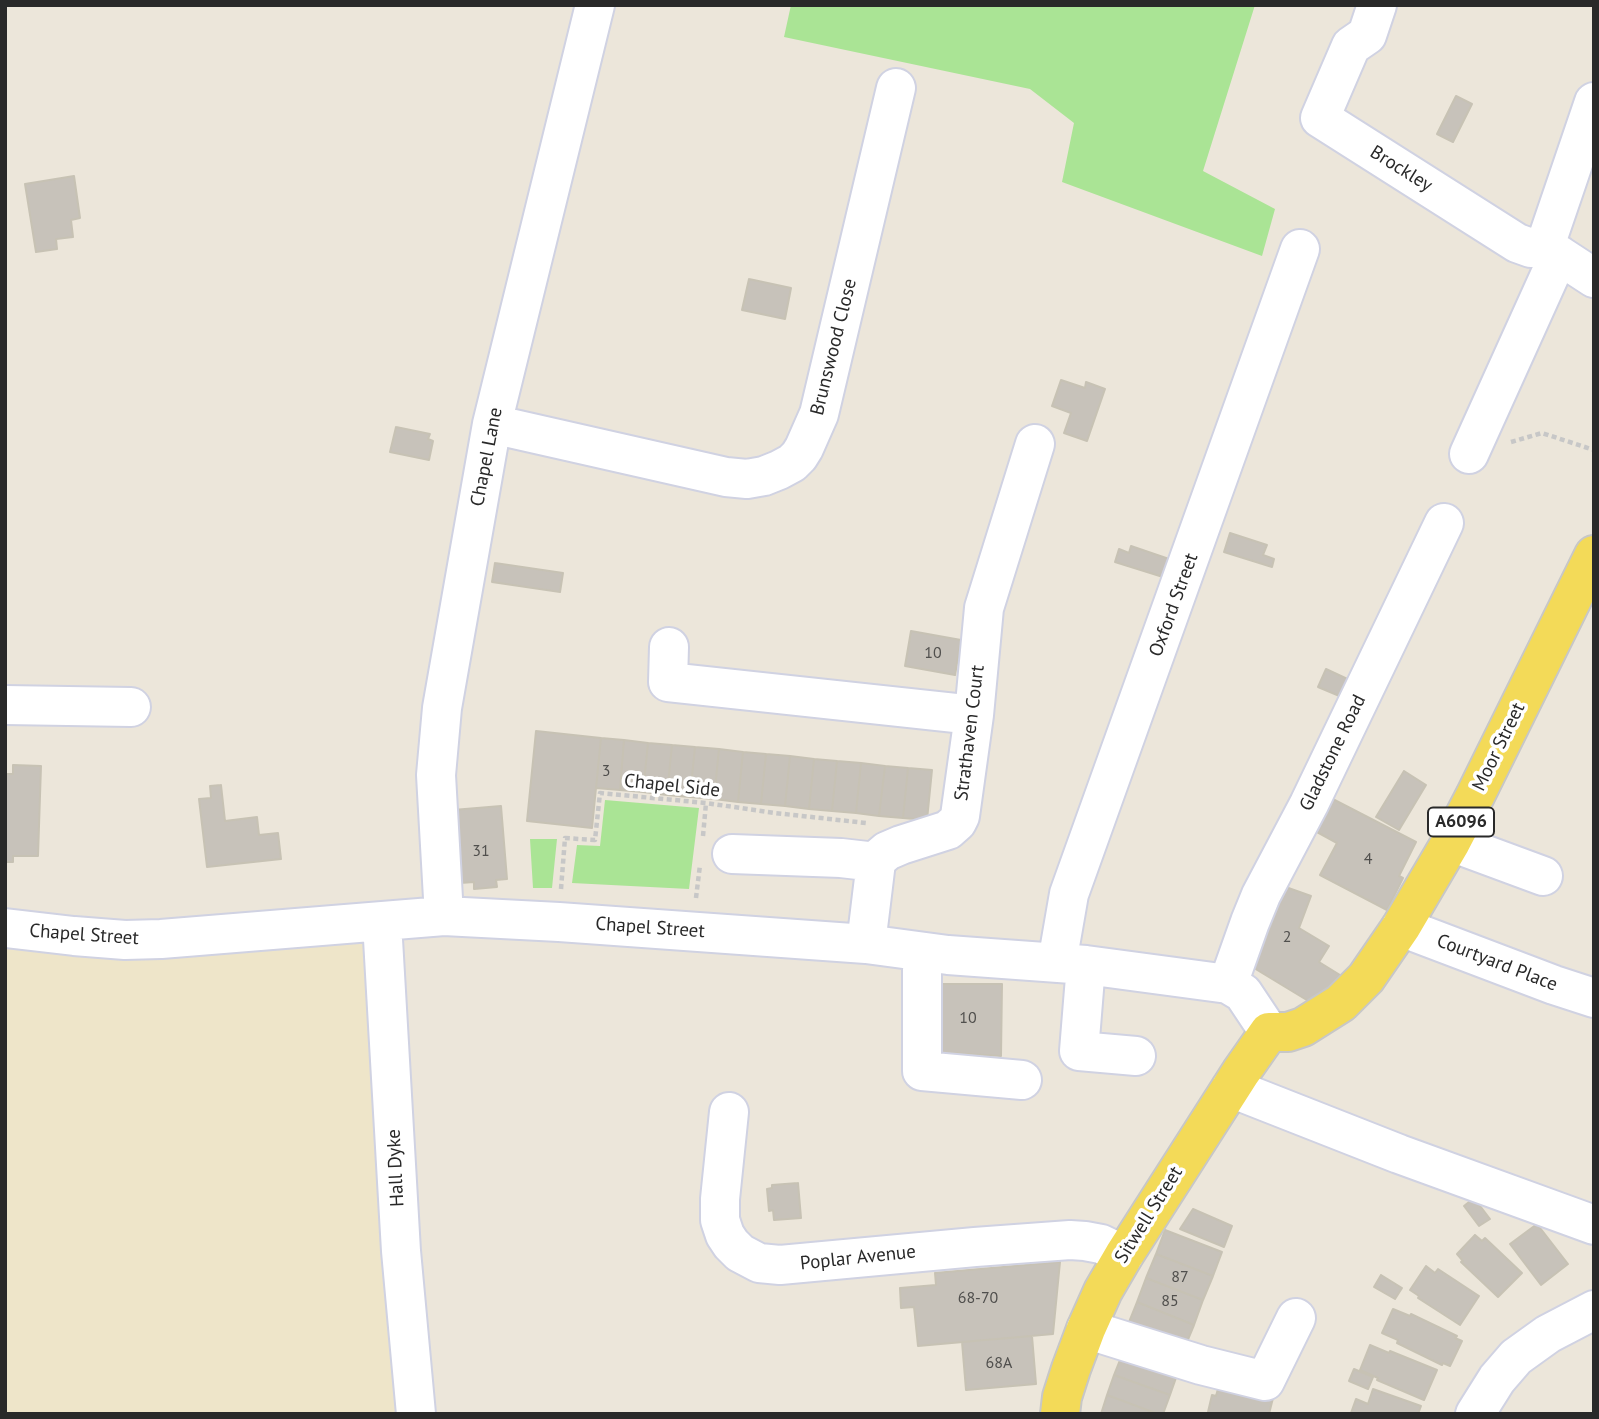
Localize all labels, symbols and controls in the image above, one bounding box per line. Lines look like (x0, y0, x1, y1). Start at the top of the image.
street label: Brockley (1366, 141, 1436, 197)
street label: Brunswood Close (806, 276, 862, 418)
street label: Chapel Lane (466, 406, 508, 508)
street label: Oxford Street (1145, 550, 1203, 660)
house number: 10 (924, 643, 942, 663)
street label: Strathaven Court (950, 664, 990, 802)
street label: Gladstone Road (1295, 691, 1371, 815)
street label: Moor Street (1468, 699, 1530, 795)
house number: 3 (602, 761, 610, 781)
street label: Chapel Side (623, 770, 721, 802)
road number: A6096 (1428, 808, 1494, 836)
house number: 31 (472, 841, 490, 861)
house number: 4 (1364, 849, 1372, 869)
street label: Chapel Street (594, 913, 706, 943)
street label: Chapel Street (28, 920, 140, 950)
house number: 2 (1283, 927, 1291, 947)
street label: Courtyard Place (1433, 930, 1561, 996)
house number: 10 (959, 1008, 977, 1028)
street label: Hall Dyke (383, 1129, 409, 1207)
street label: Sitwell Street (1110, 1162, 1188, 1268)
street label: Poplar Avenue (799, 1241, 917, 1275)
house number: 87 (1171, 1267, 1189, 1287)
house number: 68-70 (958, 1288, 998, 1308)
house number: 85 (1161, 1291, 1179, 1311)
house number: 68A (986, 1353, 1012, 1373)

